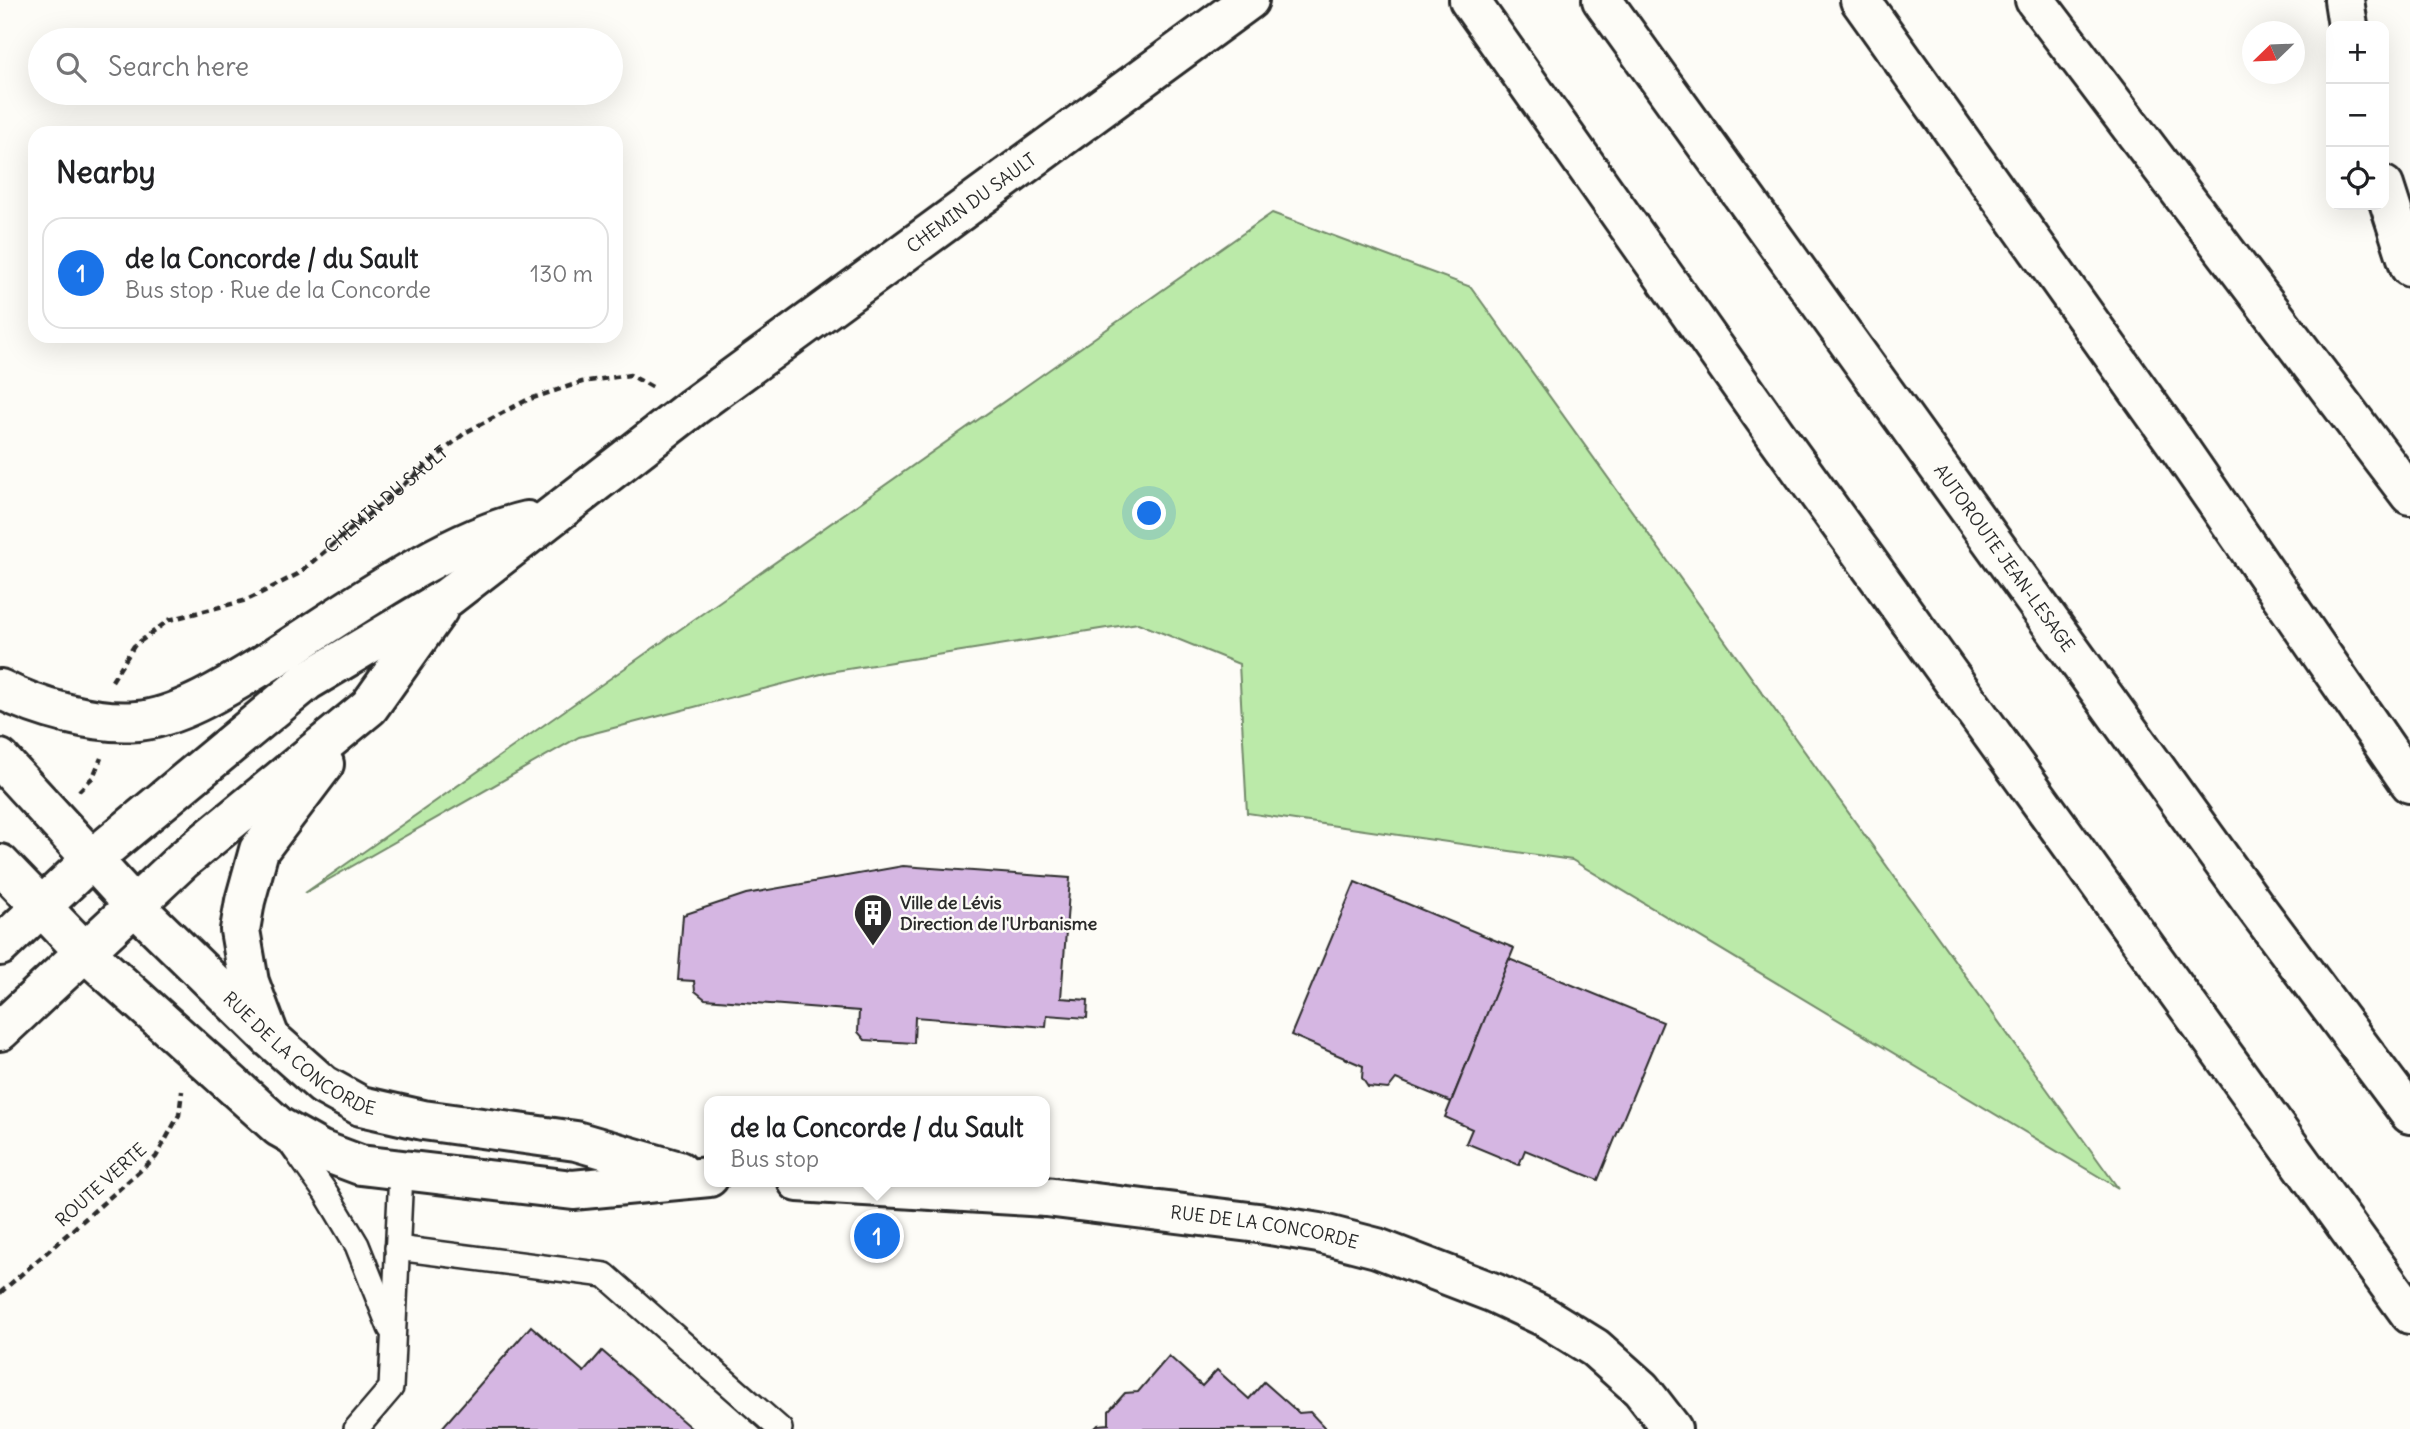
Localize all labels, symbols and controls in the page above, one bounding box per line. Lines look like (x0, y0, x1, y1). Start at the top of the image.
north arrow (2242, 21, 2305, 84)
map controls (2326, 21, 2389, 210)
button: + (2326, 21, 2389, 84)
search box (28, 28, 623, 105)
icon: search (52, 48, 90, 86)
text: Search here (108, 50, 249, 83)
button: − (2326, 84, 2389, 147)
button: locate (2326, 147, 2389, 210)
street label: CHEMIN DU SAULT (902, 148, 1041, 258)
text: Nearby (56, 153, 156, 191)
text: de la Concorde / du Sault (125, 242, 418, 275)
text: 1 (76, 259, 86, 288)
text: 130 m (530, 259, 593, 288)
text: Bus stop · Rue de la Concorde (125, 275, 431, 304)
street label: CHEMIN DU SAULT (319, 440, 452, 558)
street label: AUTOROUTE JEAN-LESAGE (1929, 460, 2080, 656)
your location (1132, 496, 1166, 530)
place label: Ville de Lévis Direction de l'Urbanisme (900, 891, 1097, 935)
building icon: Ville de Lévis Direction de l'Urbanisme (852, 892, 894, 947)
street label: RUE DE LA CONCORDE (218, 987, 378, 1120)
popup (704, 1096, 1050, 1187)
text: de la Concorde / du Sault (730, 1111, 1024, 1144)
street label: ROUTE VERTE (50, 1138, 151, 1232)
text: Bus stop (730, 1144, 819, 1173)
street label: RUE DE LA CONCORDE (1169, 1200, 1361, 1254)
pin: 1 (854, 1210, 900, 1262)

